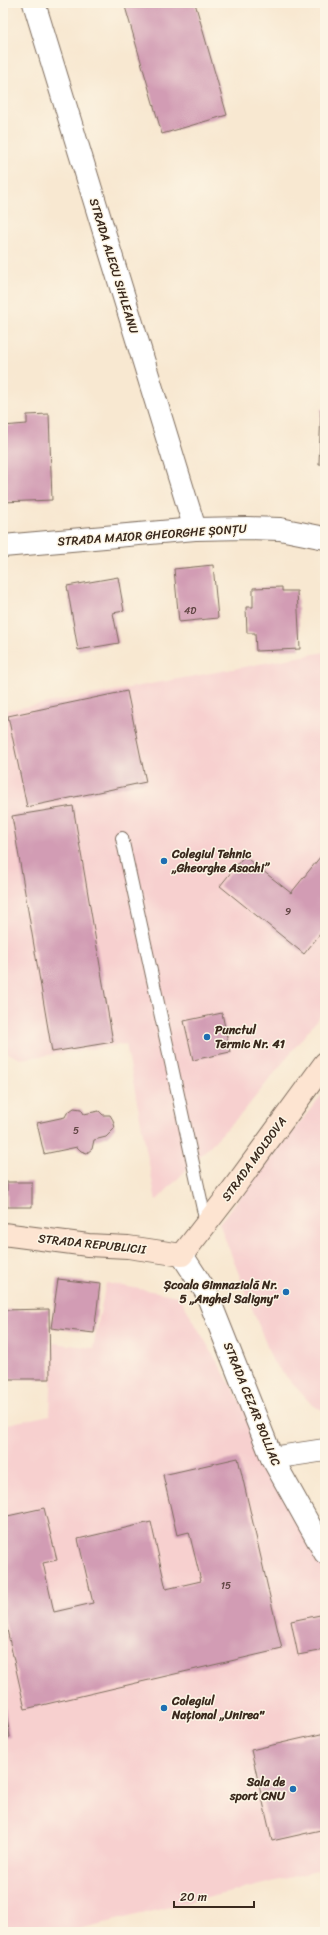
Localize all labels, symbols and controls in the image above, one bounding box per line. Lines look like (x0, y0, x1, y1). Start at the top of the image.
street label: STRADA ALECU SIHLEANU (83, 195, 145, 337)
street label: STRADA MAIOR GHEORGHE ȘONȚU (57, 517, 248, 553)
house number: 4D (184, 602, 196, 620)
place label: Colegiul Tehnic „Gheorghe Asachi” (171, 843, 271, 879)
marker: Colegiul Tehnic „Gheorghe Asachi” (159, 856, 169, 866)
house number: 9 (285, 903, 291, 921)
place label: Punctul Termic Nr. 41 (215, 1019, 285, 1055)
marker: Punctul Termic Nr. 41 (202, 1032, 212, 1042)
street label: STRADA MOLDOVA (216, 1112, 293, 1206)
house number: 5 (73, 1122, 79, 1140)
street label: STRADA REPUBLICII (37, 1227, 148, 1261)
place label: Școala Gimnazială Nr. 5 „Anghel Saligny" (163, 1274, 279, 1310)
marker: Școala Gimnazială Nr. 5 „Anghel Saligny" (281, 1287, 291, 1297)
street label: STRADA CEZAR BOLLIAC (217, 1339, 287, 1470)
house number: 15 (221, 1577, 231, 1595)
place label: Colegiul Național „Unirea" (171, 1690, 265, 1726)
marker: Colegiul Național „Unirea" (159, 1703, 169, 1713)
place label: Sala de sport CNU (229, 1771, 286, 1807)
marker: Sala de sport CNU (288, 1784, 298, 1794)
scale bar (174, 1883, 254, 1909)
text: 20 m (180, 1886, 207, 1908)

